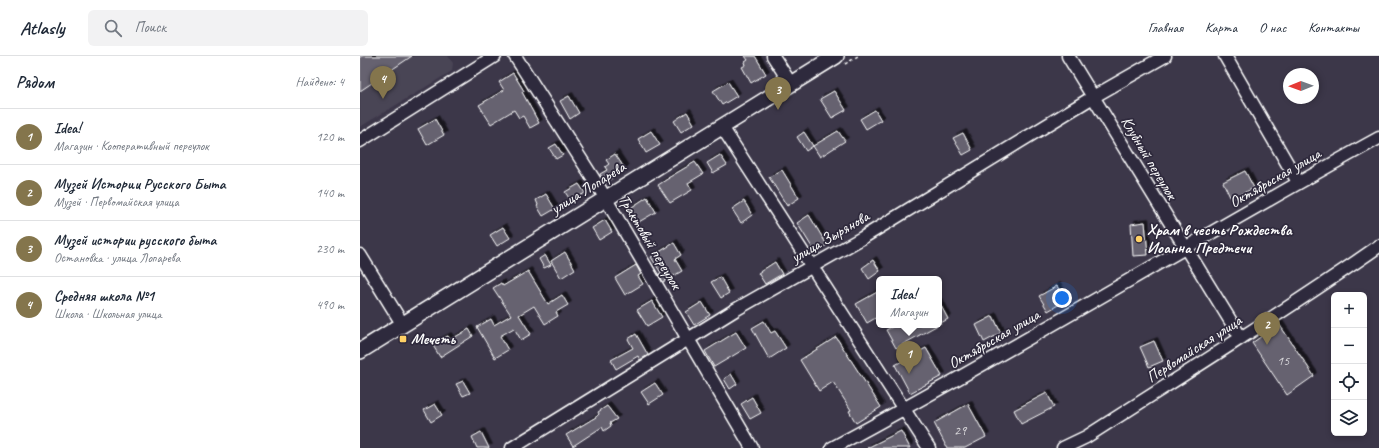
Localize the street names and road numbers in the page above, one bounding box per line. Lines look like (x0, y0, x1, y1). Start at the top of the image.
street label: Клубный переулок (1116, 113, 1183, 205)
street label: Октябрьская улица (1226, 143, 1326, 212)
street label: улица Лопарева (546, 157, 630, 219)
street label: Трактовый переулок (614, 191, 687, 295)
street label: улица Зырянова (786, 206, 874, 268)
street label: Октябрьская улица (945, 304, 1045, 373)
street label: Первомайская улица (1143, 310, 1247, 387)

